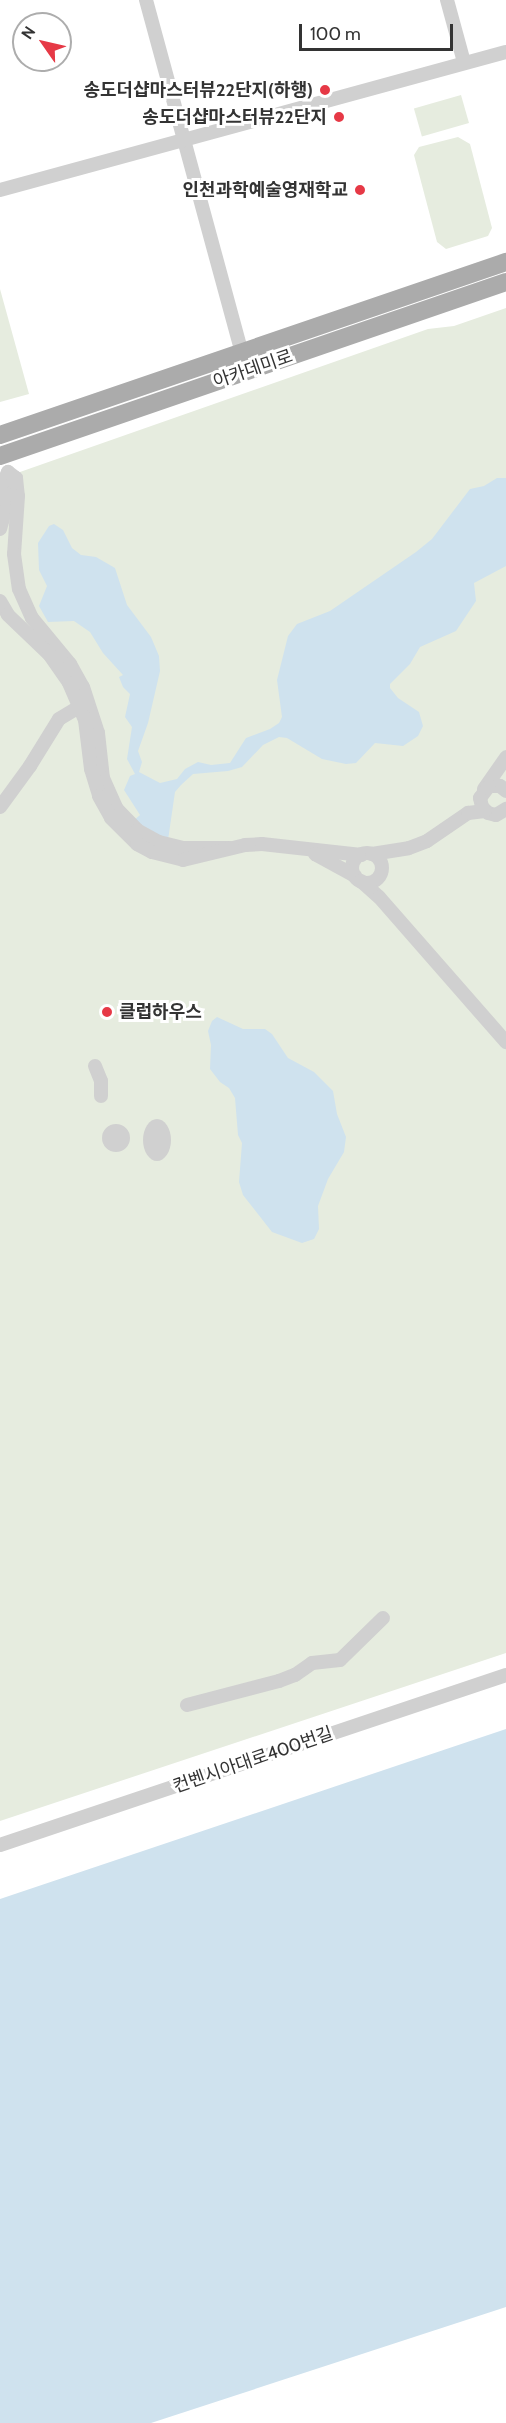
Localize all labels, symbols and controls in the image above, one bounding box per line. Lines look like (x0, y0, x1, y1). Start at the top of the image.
north arrow (12, 12, 72, 72)
scale bar (302, 12, 456, 50)
text: N (17, 23, 39, 43)
text: 100 m (310, 23, 361, 45)
place label: 송도더샵마스터뷰22단지(하행) (83, 79, 313, 101)
marker: 송도더샵마스터뷰22단지(하행) (318, 83, 332, 97)
place label: 송도더샵마스터뷰22단지 (142, 106, 327, 128)
marker: 송도더샵마스터뷰22단지 (332, 110, 346, 124)
place label: 인천과학예술영재학교 (182, 179, 348, 201)
marker: 인천과학예술영재학교 (353, 183, 367, 197)
street label: 아카데미로 (210, 345, 296, 393)
place label: 클럽하우스 (119, 1001, 202, 1023)
marker: 클럽하우스 (100, 1005, 114, 1019)
street label: 컨벤시아대로400번길 (170, 1722, 336, 1798)

